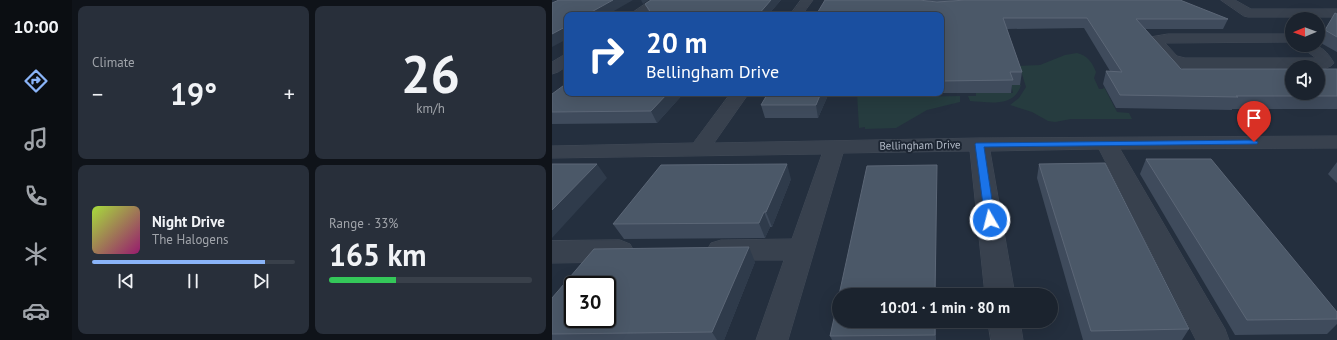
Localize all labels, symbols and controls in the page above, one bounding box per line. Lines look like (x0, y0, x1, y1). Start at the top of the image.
north arrow (1285, 12, 1325, 52)
map controls (1285, 12, 1325, 100)
text: 10:00 (13, 15, 59, 38)
text: 20 m (646, 24, 707, 61)
icon: right (580, 28, 632, 80)
text: 26 (401, 40, 460, 107)
text: Climate (92, 54, 135, 71)
text: Bellingham Drive (646, 60, 779, 83)
button: sound (1285, 60, 1325, 100)
icon: directions (22, 67, 50, 95)
text: 19° (170, 74, 217, 113)
text: − (92, 80, 103, 108)
text: + (284, 80, 295, 108)
text: km/h (416, 100, 445, 117)
pin (1237, 101, 1271, 142)
icon: arrive (1243, 107, 1265, 129)
icon: music (22, 125, 50, 153)
street label: Bellingham Drive (879, 137, 961, 153)
icon: phone (22, 182, 50, 210)
position arrow (969, 199, 1011, 241)
text: Night Drive (152, 212, 225, 231)
text: Range · 33% (329, 215, 398, 232)
text: The Halogens (152, 231, 229, 248)
text: 165 km (329, 235, 427, 274)
icon: climate (22, 240, 50, 268)
icon: previous (115, 270, 137, 292)
icon: pause (182, 270, 204, 292)
icon: next (250, 270, 272, 292)
speed limit sign: 30 (564, 276, 616, 328)
icon: car (22, 297, 50, 325)
text: 10:01 · 1 min · 80 m (880, 298, 1010, 317)

